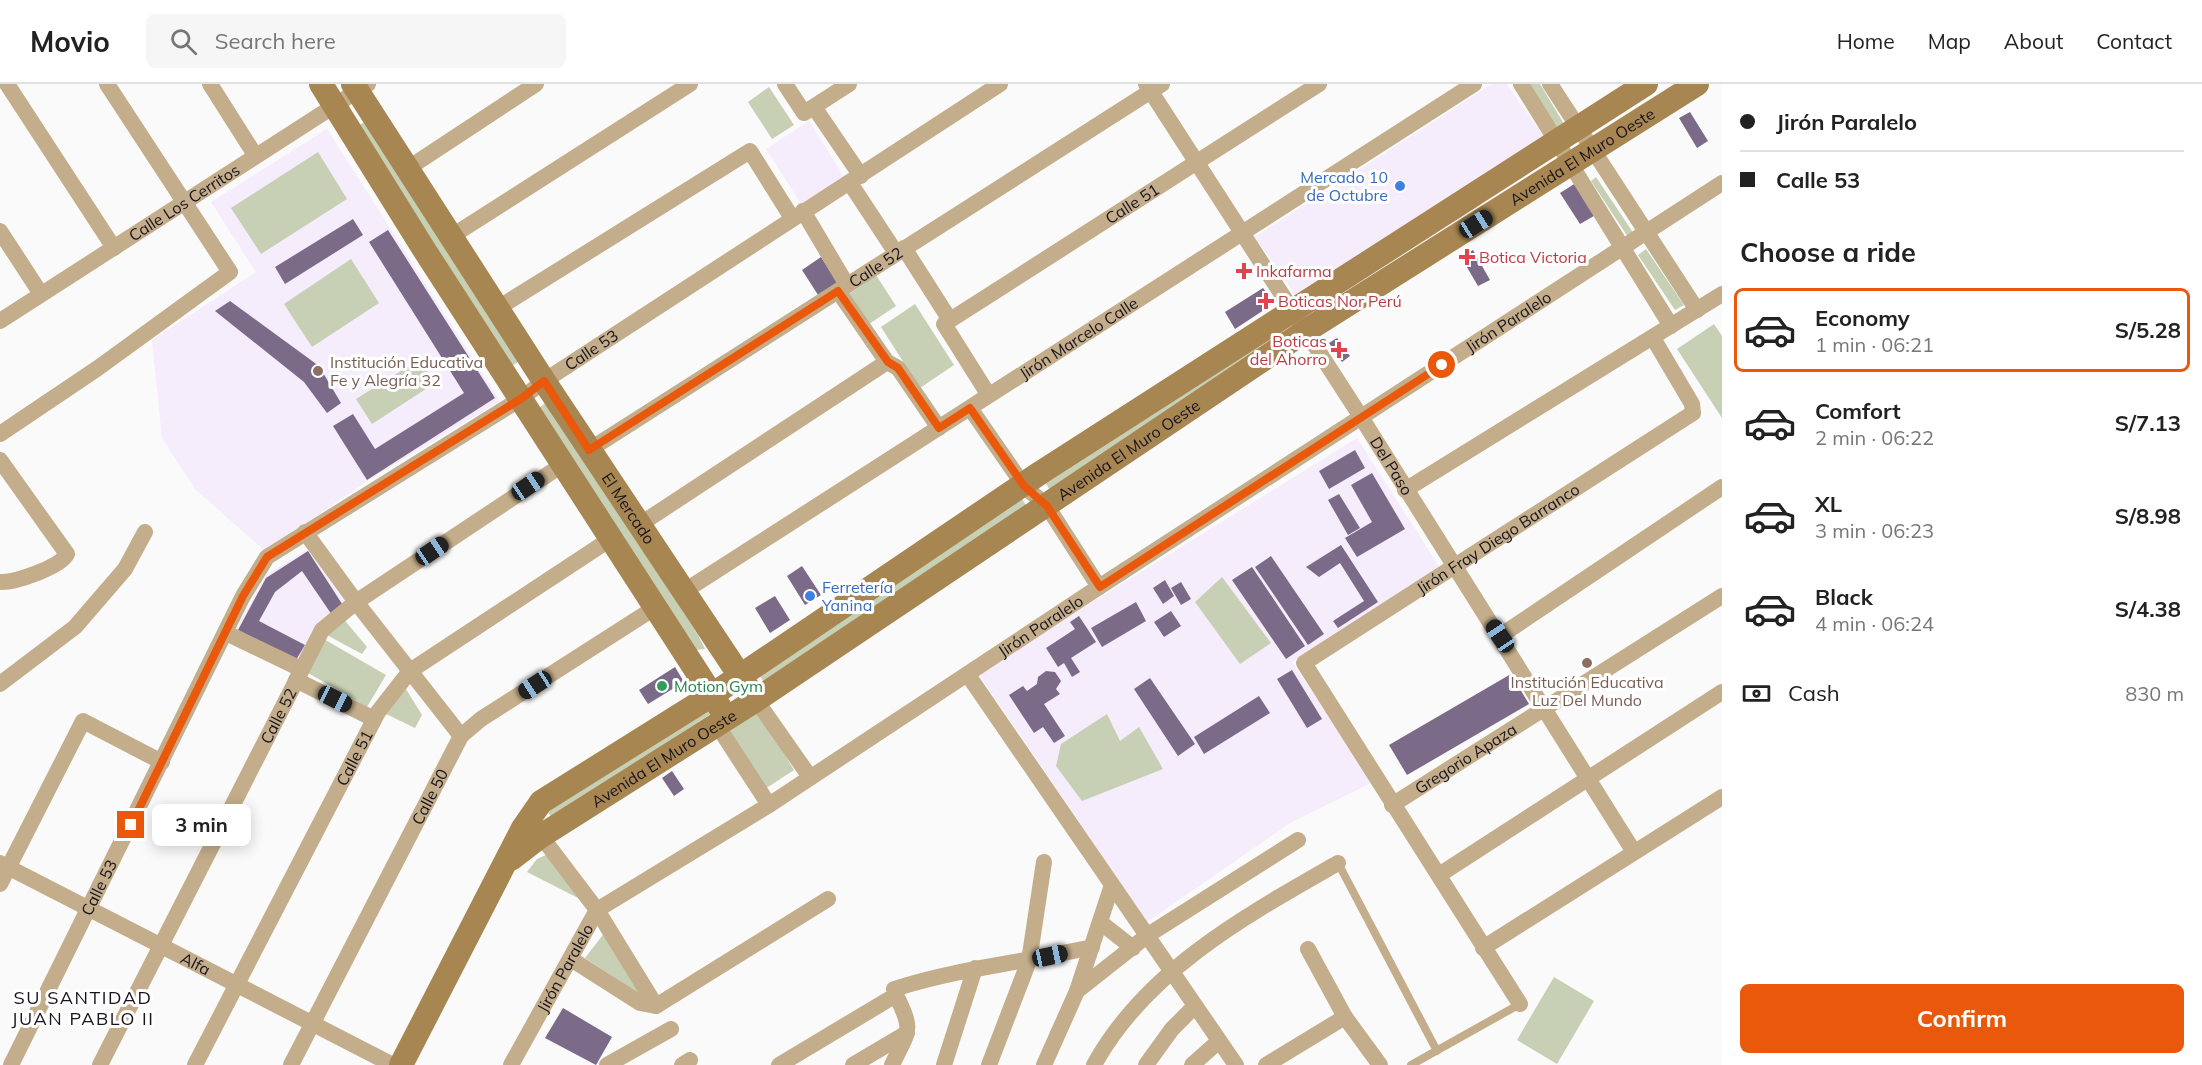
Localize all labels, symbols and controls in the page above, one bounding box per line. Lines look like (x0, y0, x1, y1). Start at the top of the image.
search box (146, 14, 566, 68)
text: Movio (30, 24, 110, 59)
icon: search (167, 25, 200, 58)
text: Search here (215, 27, 336, 55)
text: Home (1837, 28, 1895, 54)
text: Map (1928, 28, 1971, 54)
text: About (2004, 28, 2063, 54)
text: Contact (2096, 28, 2172, 54)
street label: Avenida El Muro Oeste (1506, 103, 1658, 210)
text: Jirón Paralelo (1776, 108, 1917, 136)
street label: Calle Los Cerritos (125, 159, 243, 245)
text: Calle 53 (1776, 166, 1860, 194)
place label: Mercado 10 de Octubre (1300, 167, 1388, 205)
street label: Calle 51 (1101, 179, 1163, 228)
marker: Mercado 10 de Octubre (1393, 179, 1407, 193)
car (1456, 207, 1496, 241)
text: Choose a ride (1740, 235, 1916, 269)
street label: Calle 52 (845, 242, 906, 292)
place label: Botica Victoria (1479, 247, 1587, 267)
marker: Botica Victoria (1460, 250, 1474, 264)
place label: Inkafarma (1256, 261, 1332, 281)
marker: Inkafarma (1237, 264, 1251, 278)
street label: Jirón Paralelo (1462, 287, 1555, 357)
place label: Boticas Nor Perú (1278, 291, 1402, 311)
street label: Jirón Marcelo Calle (1015, 293, 1141, 383)
marker: Boticas Nor Perú (1259, 294, 1273, 308)
icon: car (1743, 303, 1797, 357)
text: Economy (1815, 304, 1910, 332)
text: S/5.28 (2115, 316, 2181, 344)
street label: Calle 53 (561, 325, 622, 375)
place label: Boticas del Ahorro (1250, 331, 1327, 369)
text: 1 min · 06:21 (1815, 332, 1934, 357)
marker: Boticas del Ahorro (1332, 343, 1346, 357)
route start (1428, 351, 1455, 378)
place label: Institución Educativa Fe y Alegría 32 (330, 352, 483, 390)
marker: Institución Educativa Fe y Alegría 32 (311, 364, 325, 378)
street label: Avenida El Muro Oeste (1053, 395, 1204, 505)
icon: car (1743, 396, 1797, 450)
text: Comfort (1815, 397, 1901, 425)
text: S/7.13 (2115, 409, 2181, 437)
text: 2 min · 06:22 (1815, 425, 1934, 450)
street label: Del Paso (1366, 433, 1417, 499)
car (508, 468, 548, 504)
street label: El Mercado (598, 469, 660, 548)
street label: Jirón Fray Diego Barranco (1413, 479, 1583, 598)
icon: car (1743, 489, 1797, 543)
text: XL (1815, 490, 1842, 518)
text: S/8.98 (2115, 502, 2181, 530)
text: 3 min · 06:23 (1815, 518, 1934, 543)
car (412, 533, 452, 569)
place label: Ferretería Yanina (821, 577, 893, 615)
icon: car (1743, 582, 1797, 636)
text: Black (1815, 583, 1873, 611)
marker: Ferretería Yanina (803, 589, 817, 603)
street label: Jirón Paralelo (994, 590, 1087, 661)
text: S/4.38 (2115, 595, 2181, 623)
text: 4 min · 06:24 (1815, 611, 1934, 636)
car (1482, 616, 1518, 656)
marker: Institución Educativa Luz Del Mundo (1580, 656, 1594, 670)
car (515, 668, 555, 702)
place label: Institución Educativa Luz Del Mundo (1510, 672, 1664, 710)
place label: Motion Gym (674, 676, 763, 696)
icon: cash (1740, 677, 1773, 710)
marker: Motion Gym (655, 679, 669, 693)
text: Cash (1788, 679, 1840, 707)
text: 830 m (2125, 681, 2184, 706)
car (315, 683, 355, 715)
street label: Calle 52 (256, 685, 301, 747)
street label: Avenida El Muro Oeste (588, 705, 740, 812)
street label: Gregorio Apaza (1411, 719, 1520, 798)
street label: Calle 51 (332, 727, 377, 789)
street label: Calle 50 (407, 765, 452, 828)
callout: 3 min (152, 804, 251, 846)
route end (117, 811, 144, 838)
text: 3 min (175, 812, 228, 837)
street label: Calle 53 (77, 856, 121, 919)
street label: Jirón Paralelo (532, 920, 597, 1016)
car (1031, 943, 1069, 969)
street label: Alfa (178, 948, 214, 979)
button: Confirm (1740, 984, 2184, 1053)
district label: SU SANTIDAD JUAN PABLO II (12, 986, 154, 1030)

